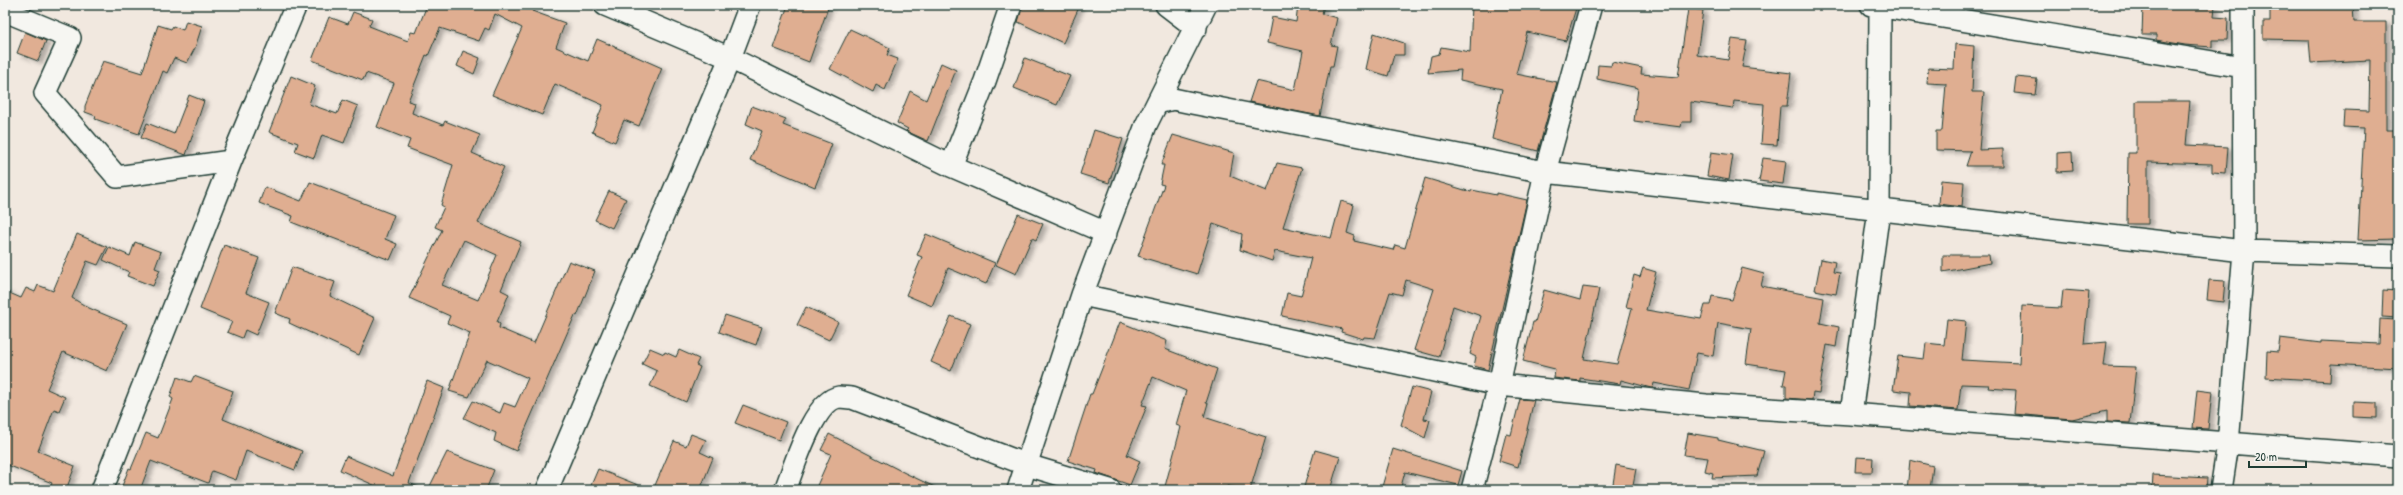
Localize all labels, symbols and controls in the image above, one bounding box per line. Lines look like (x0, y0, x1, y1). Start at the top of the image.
scale bar (2249, 443, 2306, 469)
text: 20 m (2255, 448, 2277, 465)

